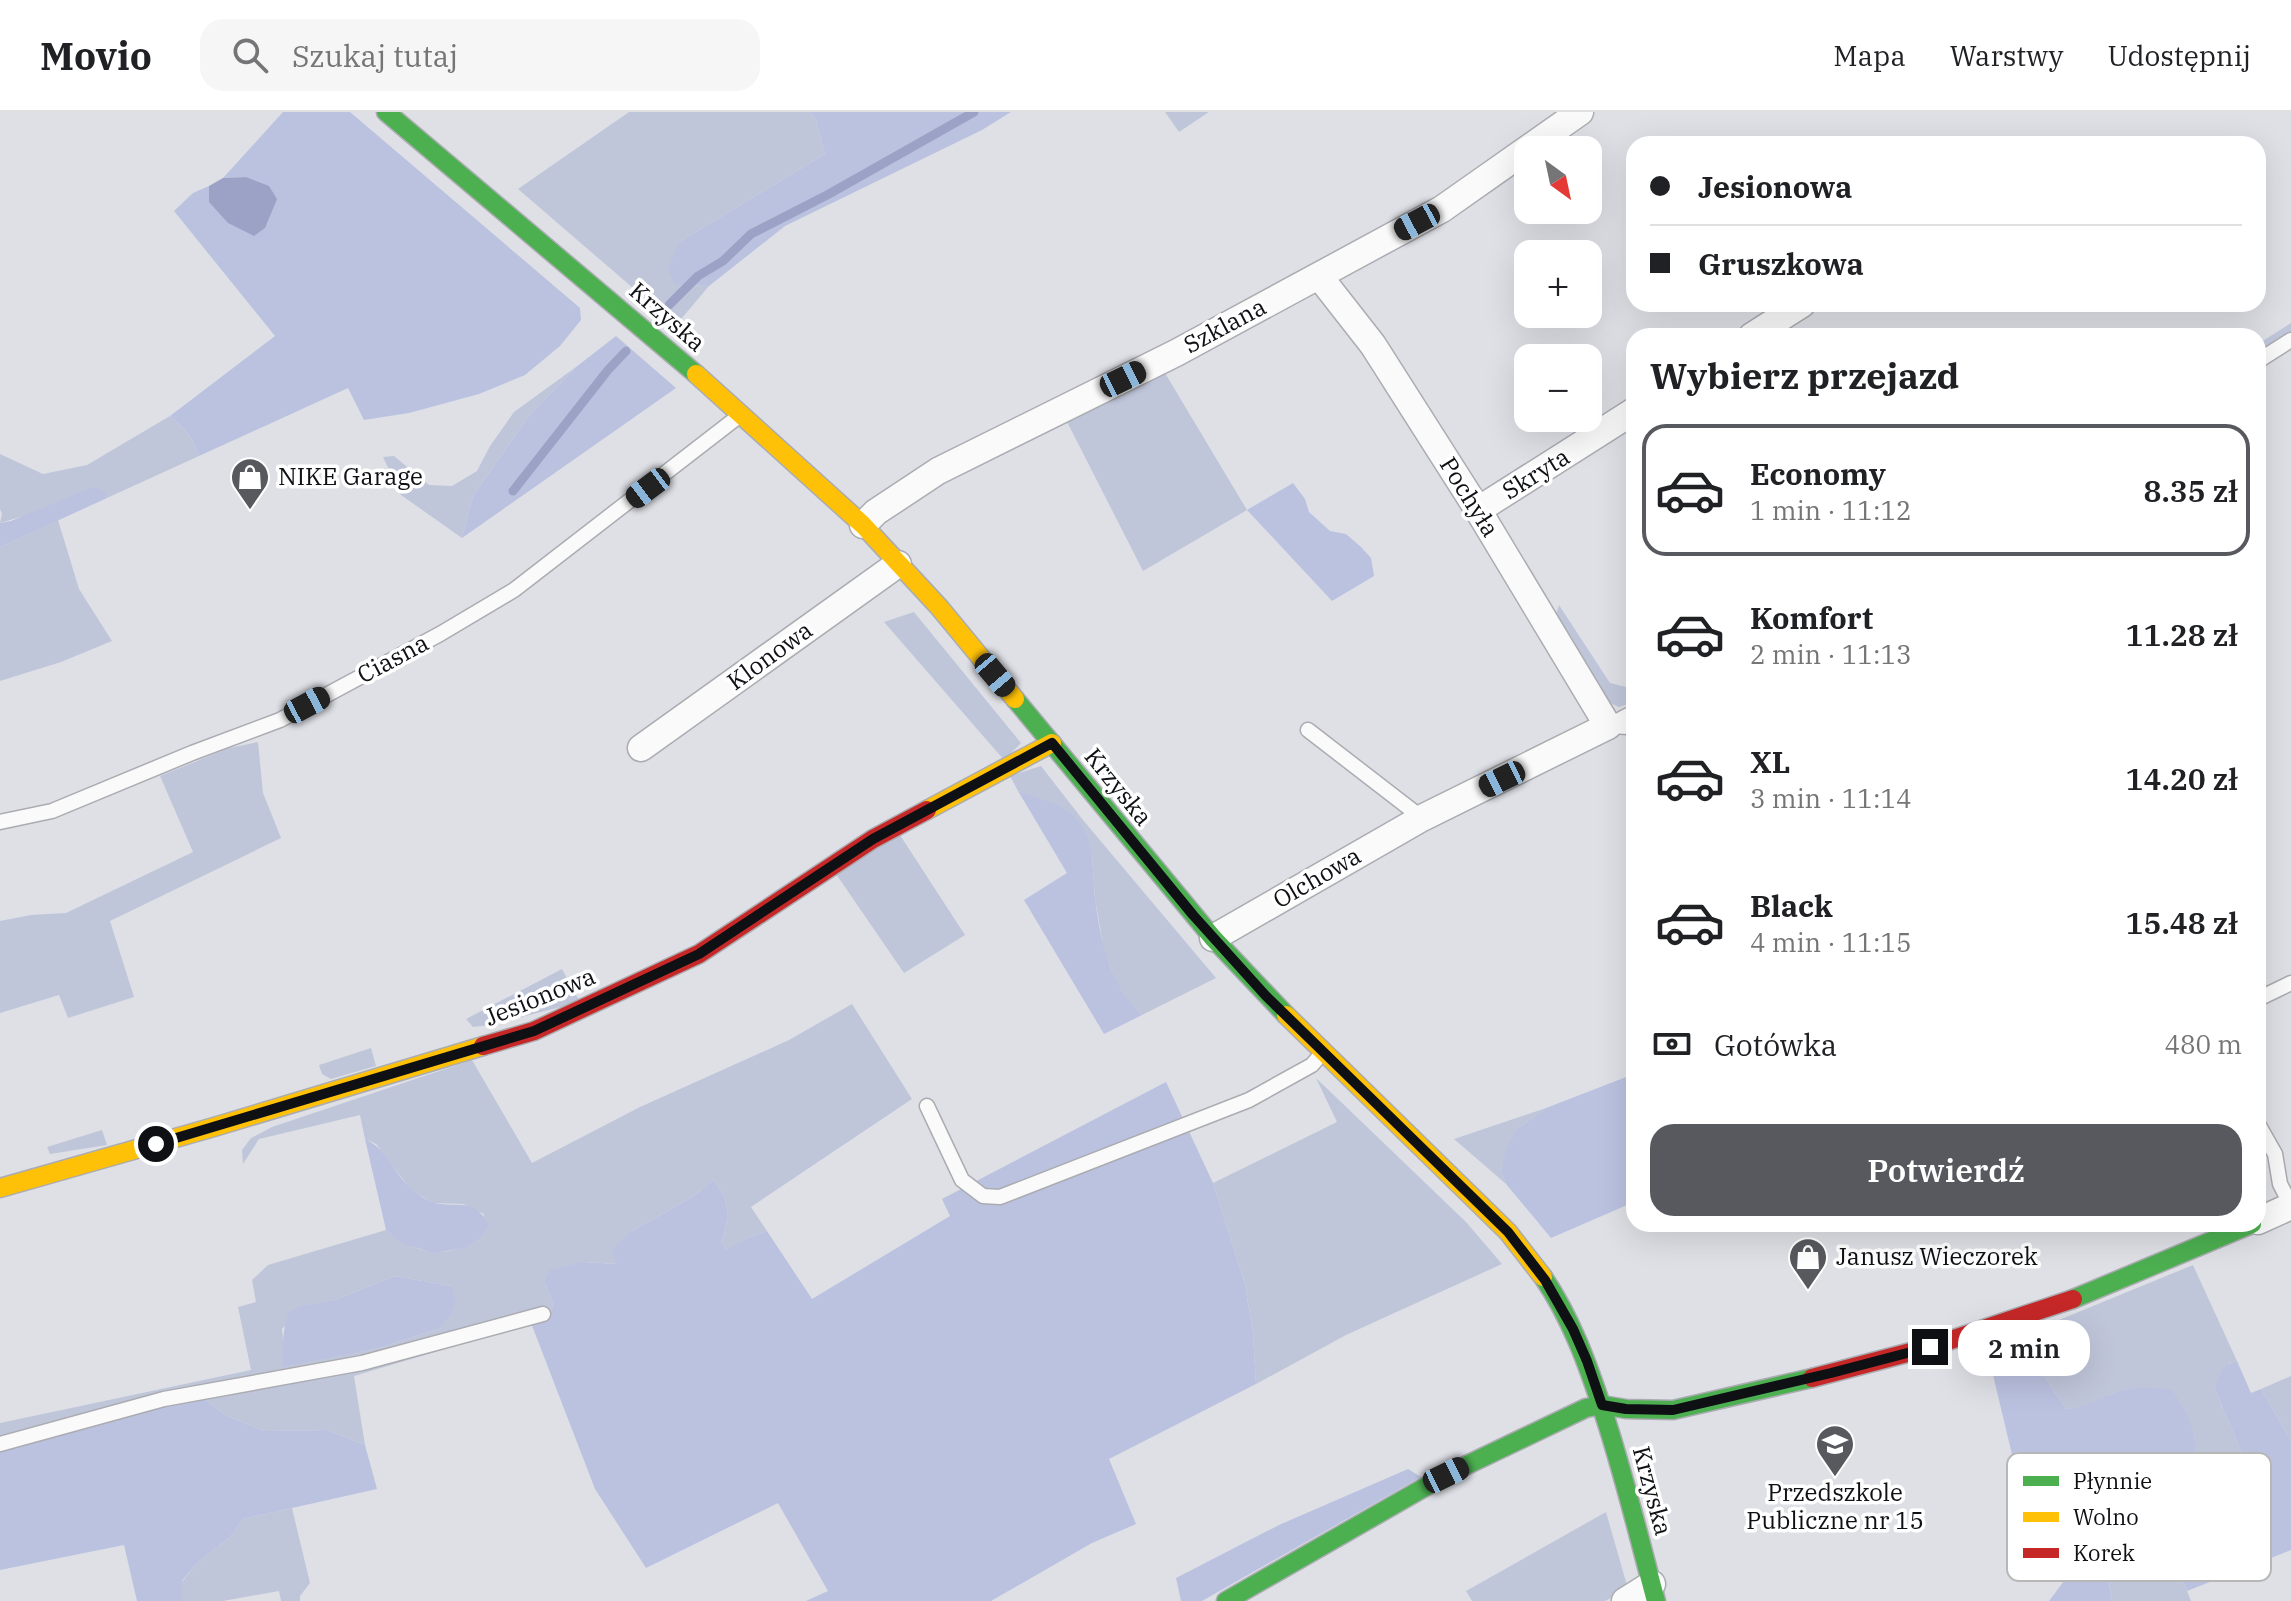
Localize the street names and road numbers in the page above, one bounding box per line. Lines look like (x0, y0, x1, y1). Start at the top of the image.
street label: Krzyska (623, 274, 712, 358)
street label: Szklana (1178, 290, 1271, 360)
street label: Skryta (1496, 440, 1575, 506)
street label: Pochyła (1433, 450, 1507, 543)
street label: Klonowa (720, 613, 818, 697)
street label: Ciasna (351, 626, 434, 690)
street label: Krzyska (1078, 741, 1160, 832)
street label: Olchowa (1267, 839, 1366, 915)
street label: Jesionowa (480, 959, 600, 1033)
street label: Krzyska (1626, 1443, 1680, 1539)

